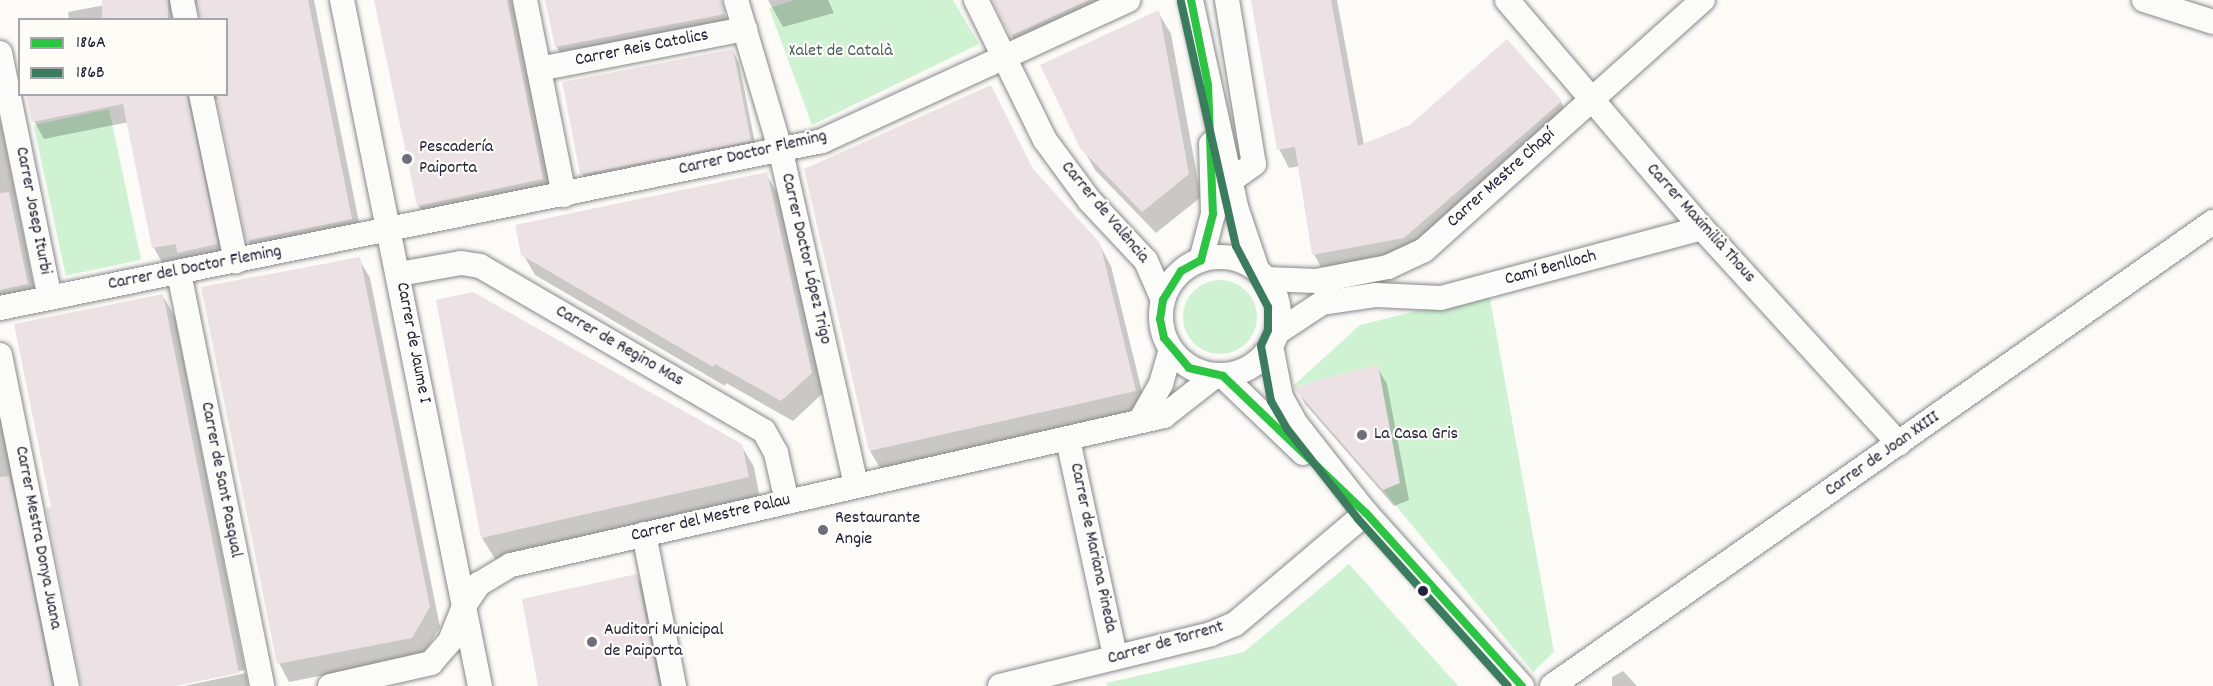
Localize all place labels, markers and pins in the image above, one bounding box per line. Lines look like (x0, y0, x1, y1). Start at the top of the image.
place label: Pescadería Paiporta (419, 138, 493, 180)
marker: Pescadería Paiporta (400, 152, 414, 166)
place label: La Casa Gris (1374, 424, 1458, 446)
marker: La Casa Gris (1355, 428, 1369, 442)
place label: Restaurante Angie (835, 509, 920, 552)
marker: Restaurante Angie (816, 523, 830, 537)
unlabelled marker (1417, 585, 1429, 597)
place label: Auditori Municipal de Paiporta (604, 621, 724, 664)
marker: Auditori Municipal de Paiporta (585, 635, 599, 649)

